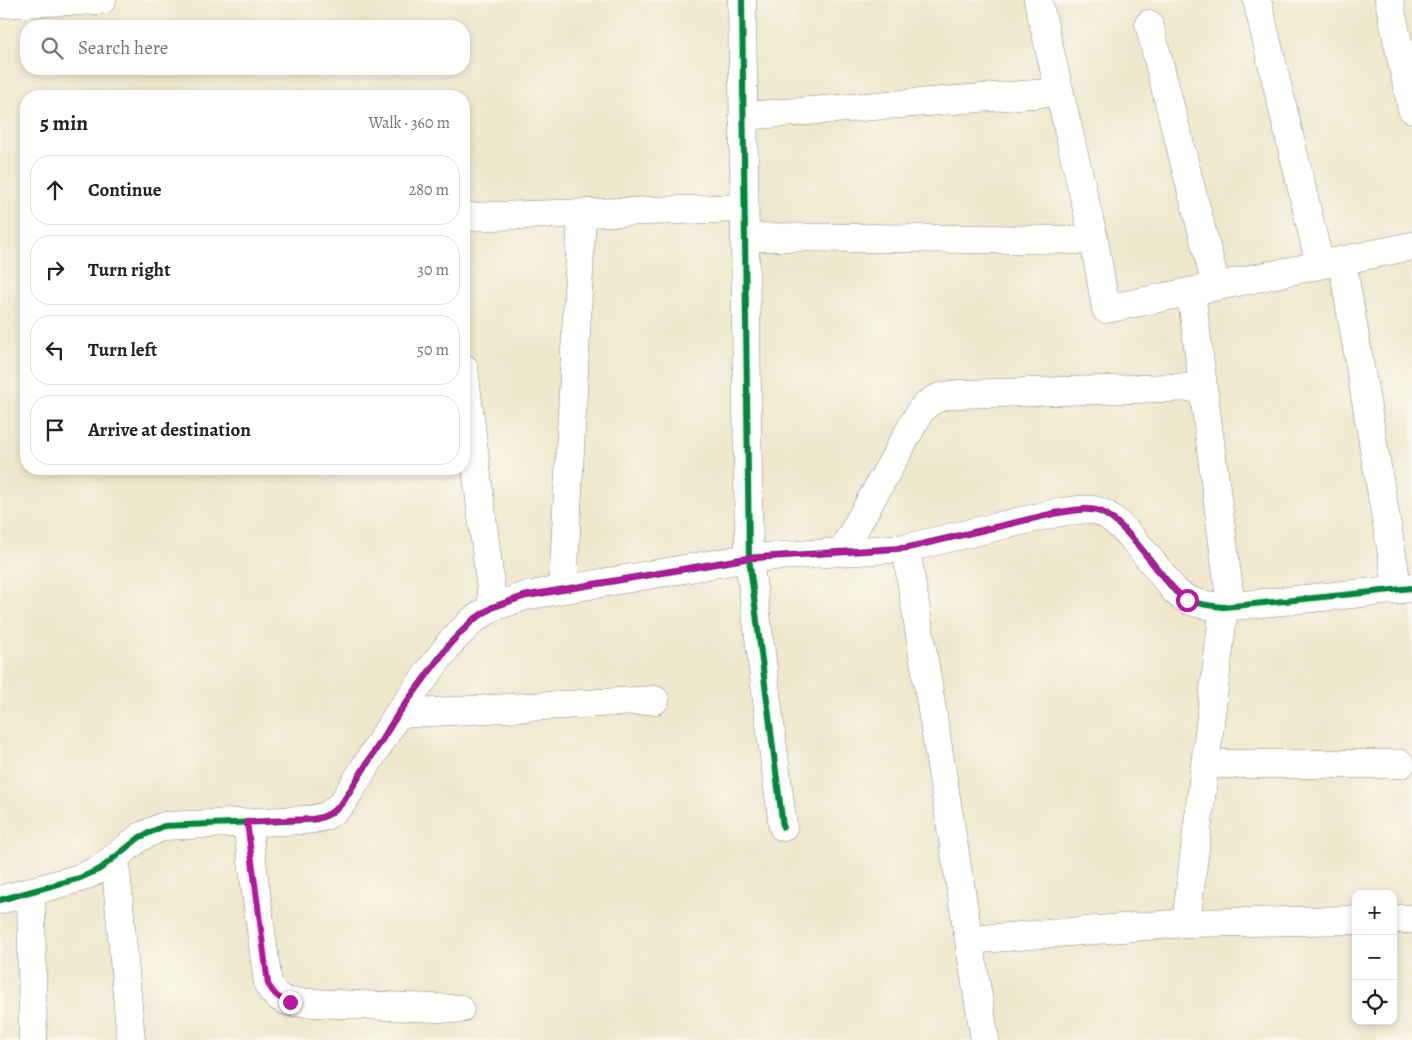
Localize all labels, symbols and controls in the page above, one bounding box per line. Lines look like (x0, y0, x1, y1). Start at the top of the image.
search box (20, 20, 470, 75)
icon: search (38, 34, 66, 62)
text: Search here (78, 35, 168, 61)
text: 5 min (40, 109, 88, 137)
text: Walk · 360 m (368, 112, 450, 134)
icon: ahead (41, 176, 69, 204)
text: Continue (88, 177, 162, 203)
text: 280 m (409, 179, 449, 201)
icon: right (41, 256, 69, 284)
text: Turn right (88, 257, 170, 283)
text: 30 m (417, 259, 449, 281)
icon: left (41, 336, 69, 364)
text: Turn left (88, 337, 157, 363)
text: 50 m (417, 339, 449, 361)
icon: arrive (41, 416, 69, 444)
text: Arrive at destination (88, 417, 251, 443)
route start (1176, 589, 1199, 612)
map controls (1352, 890, 1397, 1025)
button: + (1352, 890, 1397, 935)
button: − (1352, 935, 1397, 980)
button: locate (1352, 980, 1397, 1025)
route end (279, 991, 302, 1014)

